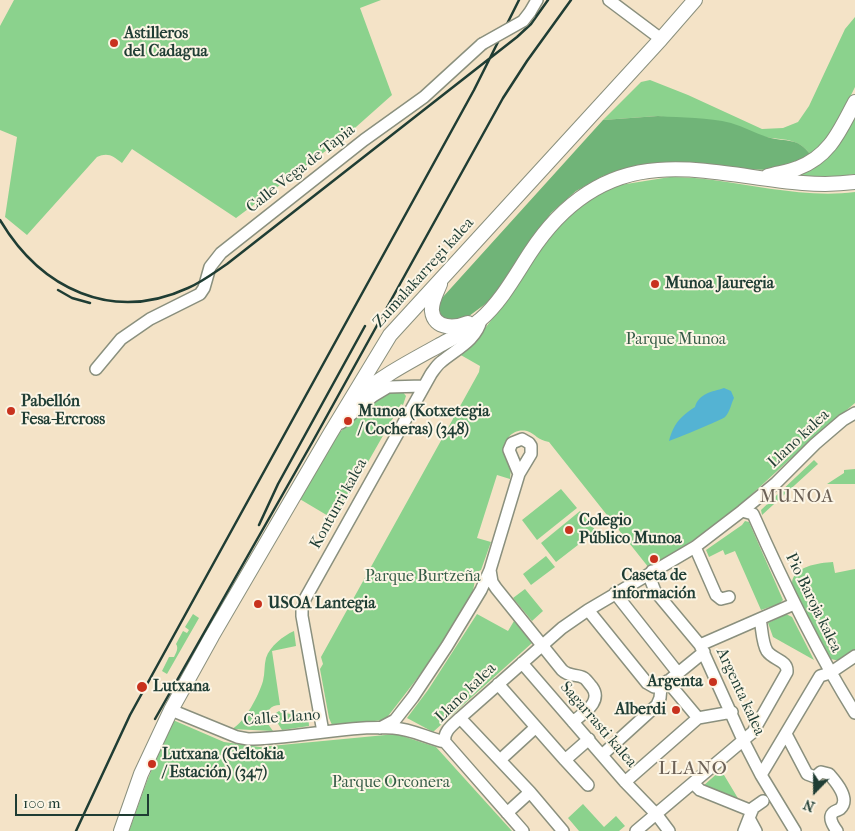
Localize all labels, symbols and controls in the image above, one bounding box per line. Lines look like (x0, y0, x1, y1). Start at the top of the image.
place label: Astilleros del Cadagua (124, 24, 208, 62)
marker: Astilleros del Cadagua (108, 37, 120, 49)
street label: Calle Vega de Tapia (243, 121, 359, 217)
street label: Zumalakarregi kalea (370, 214, 478, 332)
place label: Munoa Jauregia (665, 274, 774, 294)
marker: Munoa Jauregia (649, 278, 661, 290)
park label: Parque Munoa (626, 330, 726, 350)
place label: Pabellón Fesa-Ercross (21, 392, 105, 430)
place label: Munoa (Kotxetegia / Cocheras) (348) (358, 402, 490, 440)
marker: Pabellón Fesa-Ercross (5, 405, 17, 417)
street label: Llano kalea (764, 406, 834, 472)
marker: Munoa (Kotxetegia / Cocheras) (348) (342, 415, 354, 427)
street label: Konturri kalea (306, 455, 372, 553)
district label: MUNOA (759, 487, 835, 509)
place label: Colegio Público Munoa (579, 511, 682, 549)
marker: Colegio Público Munoa (563, 524, 575, 536)
street label: Pio Baroja kalea (781, 550, 845, 656)
marker: Caseta de información (648, 553, 660, 565)
place label: Caseta de información (612, 566, 696, 604)
park label: Parque Burtzeña (365, 567, 481, 587)
place label: USOA Lantegia (268, 594, 376, 614)
marker: USOA Lantegia (252, 598, 264, 610)
street label: Argenta kalea (711, 645, 769, 739)
street label: Llano kalea (431, 659, 501, 727)
place label: Argenta (647, 672, 703, 692)
marker: Argenta (707, 676, 719, 688)
place label: Lutxana (153, 677, 210, 697)
street label: Sagarrasti kalea (555, 678, 641, 772)
marker: Lutxana (135, 680, 149, 694)
place label: Alberdi (615, 700, 666, 720)
marker: Alberdi (670, 704, 682, 716)
street label: Calle Llano (243, 706, 321, 730)
place label: Lutxana (Geltokia / Estación) (347) (162, 745, 284, 783)
marker: Lutxana (Geltokia / Estación) (347) (146, 758, 158, 770)
district label: LLANO (658, 758, 728, 780)
north arrow (790, 766, 840, 816)
park label: Parque Orconera (332, 773, 450, 793)
scale bar (18, 784, 151, 816)
text: 100 m (23, 794, 61, 812)
text: N (801, 796, 817, 815)

